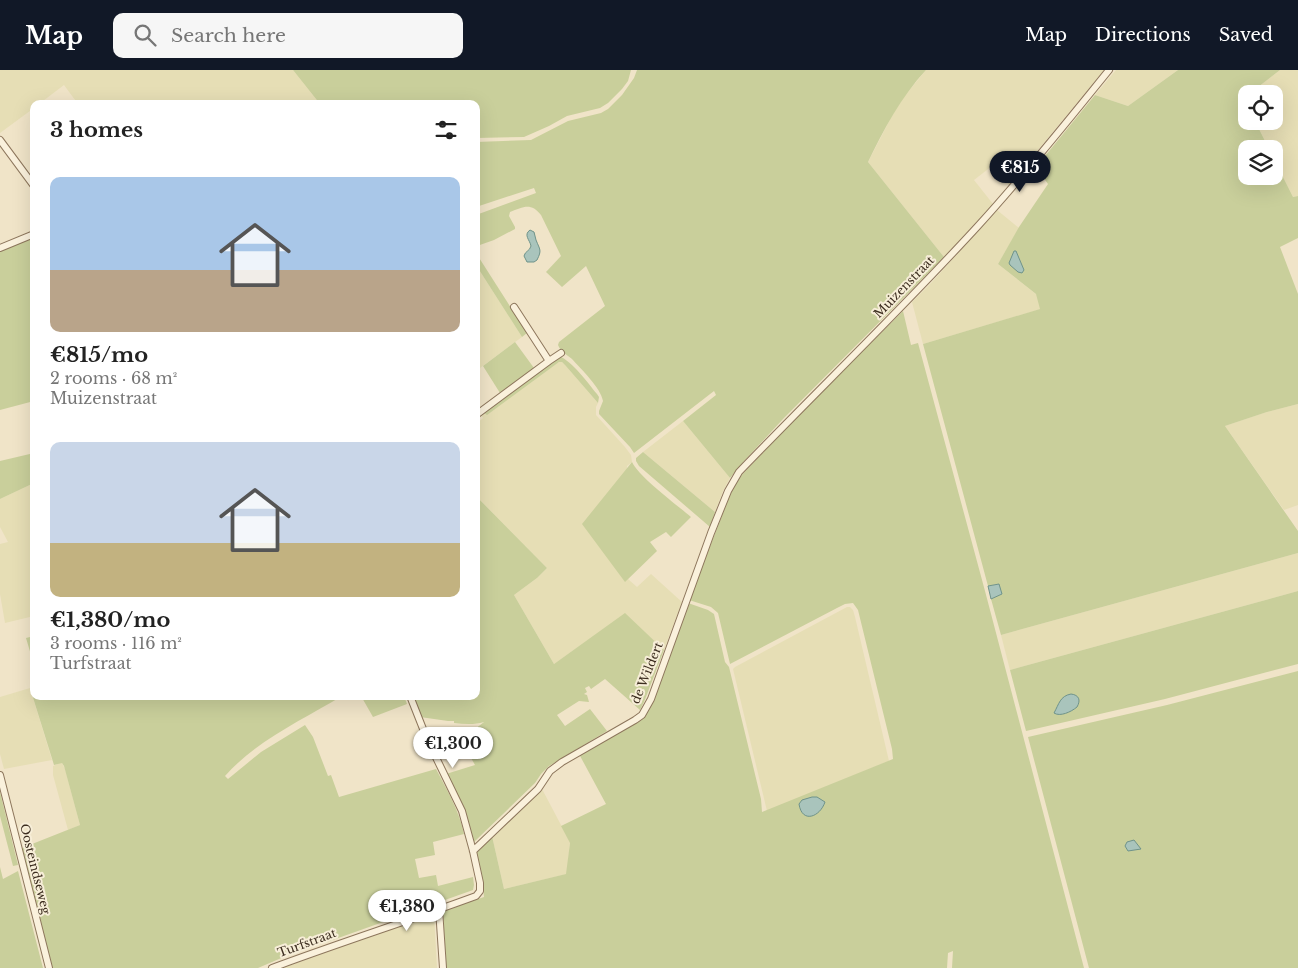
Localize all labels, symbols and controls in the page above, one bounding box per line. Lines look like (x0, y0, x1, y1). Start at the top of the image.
search box (113, 13, 463, 58)
text: Map (25, 21, 83, 50)
icon: search (131, 21, 159, 49)
text: Search here (171, 24, 286, 47)
text: Map (1025, 24, 1067, 46)
text: Directions (1095, 24, 1191, 46)
text: Saved (1219, 24, 1273, 46)
map controls (1238, 85, 1283, 185)
button: locate (1238, 85, 1283, 130)
icon: filters (432, 116, 460, 144)
text: 3 homes (50, 117, 143, 143)
button: layers (1238, 140, 1283, 185)
pin: €815 (990, 150, 1050, 193)
text: €815 (1001, 157, 1039, 177)
icon: home (210, 210, 300, 300)
street label: Muizenstraat (870, 252, 937, 321)
text: €815/mo (50, 342, 148, 368)
text: 2 rooms · 68 m² (50, 368, 177, 388)
text: Muizenstraat (50, 388, 157, 408)
icon: home (210, 475, 300, 565)
text: €1,380/mo (50, 607, 170, 633)
text: 3 rooms · 116 m² (50, 633, 182, 653)
street label: de Wildert (627, 639, 666, 706)
text: Turfstraat (50, 653, 132, 673)
pin: €1,300 (412, 726, 494, 769)
text: €1,300 (424, 733, 482, 753)
street label: Oosteindseweg (17, 822, 54, 916)
pin: €1,380 (366, 890, 448, 932)
text: €1,380 (379, 896, 435, 916)
street label: Turfstraat (276, 925, 339, 960)

